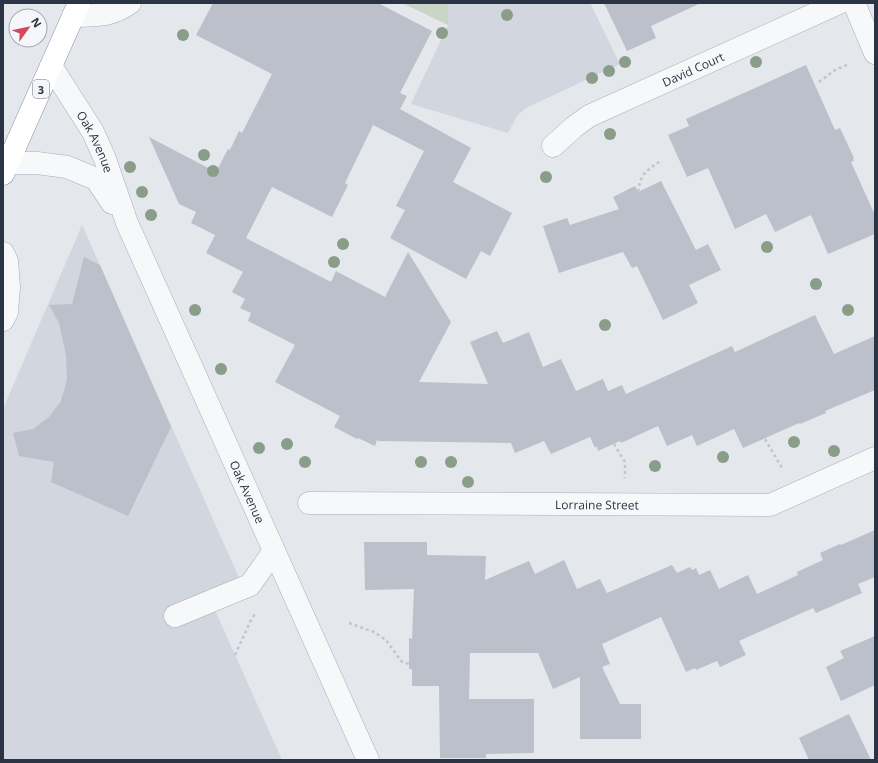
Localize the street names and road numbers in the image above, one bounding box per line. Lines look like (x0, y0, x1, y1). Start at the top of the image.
street label: David Court (659, 48, 727, 90)
road number: 3 (33, 80, 49, 98)
street label: Oak Avenue (73, 107, 118, 175)
street label: Oak Avenue (226, 458, 269, 526)
street label: Lorraine Street (555, 496, 639, 513)

